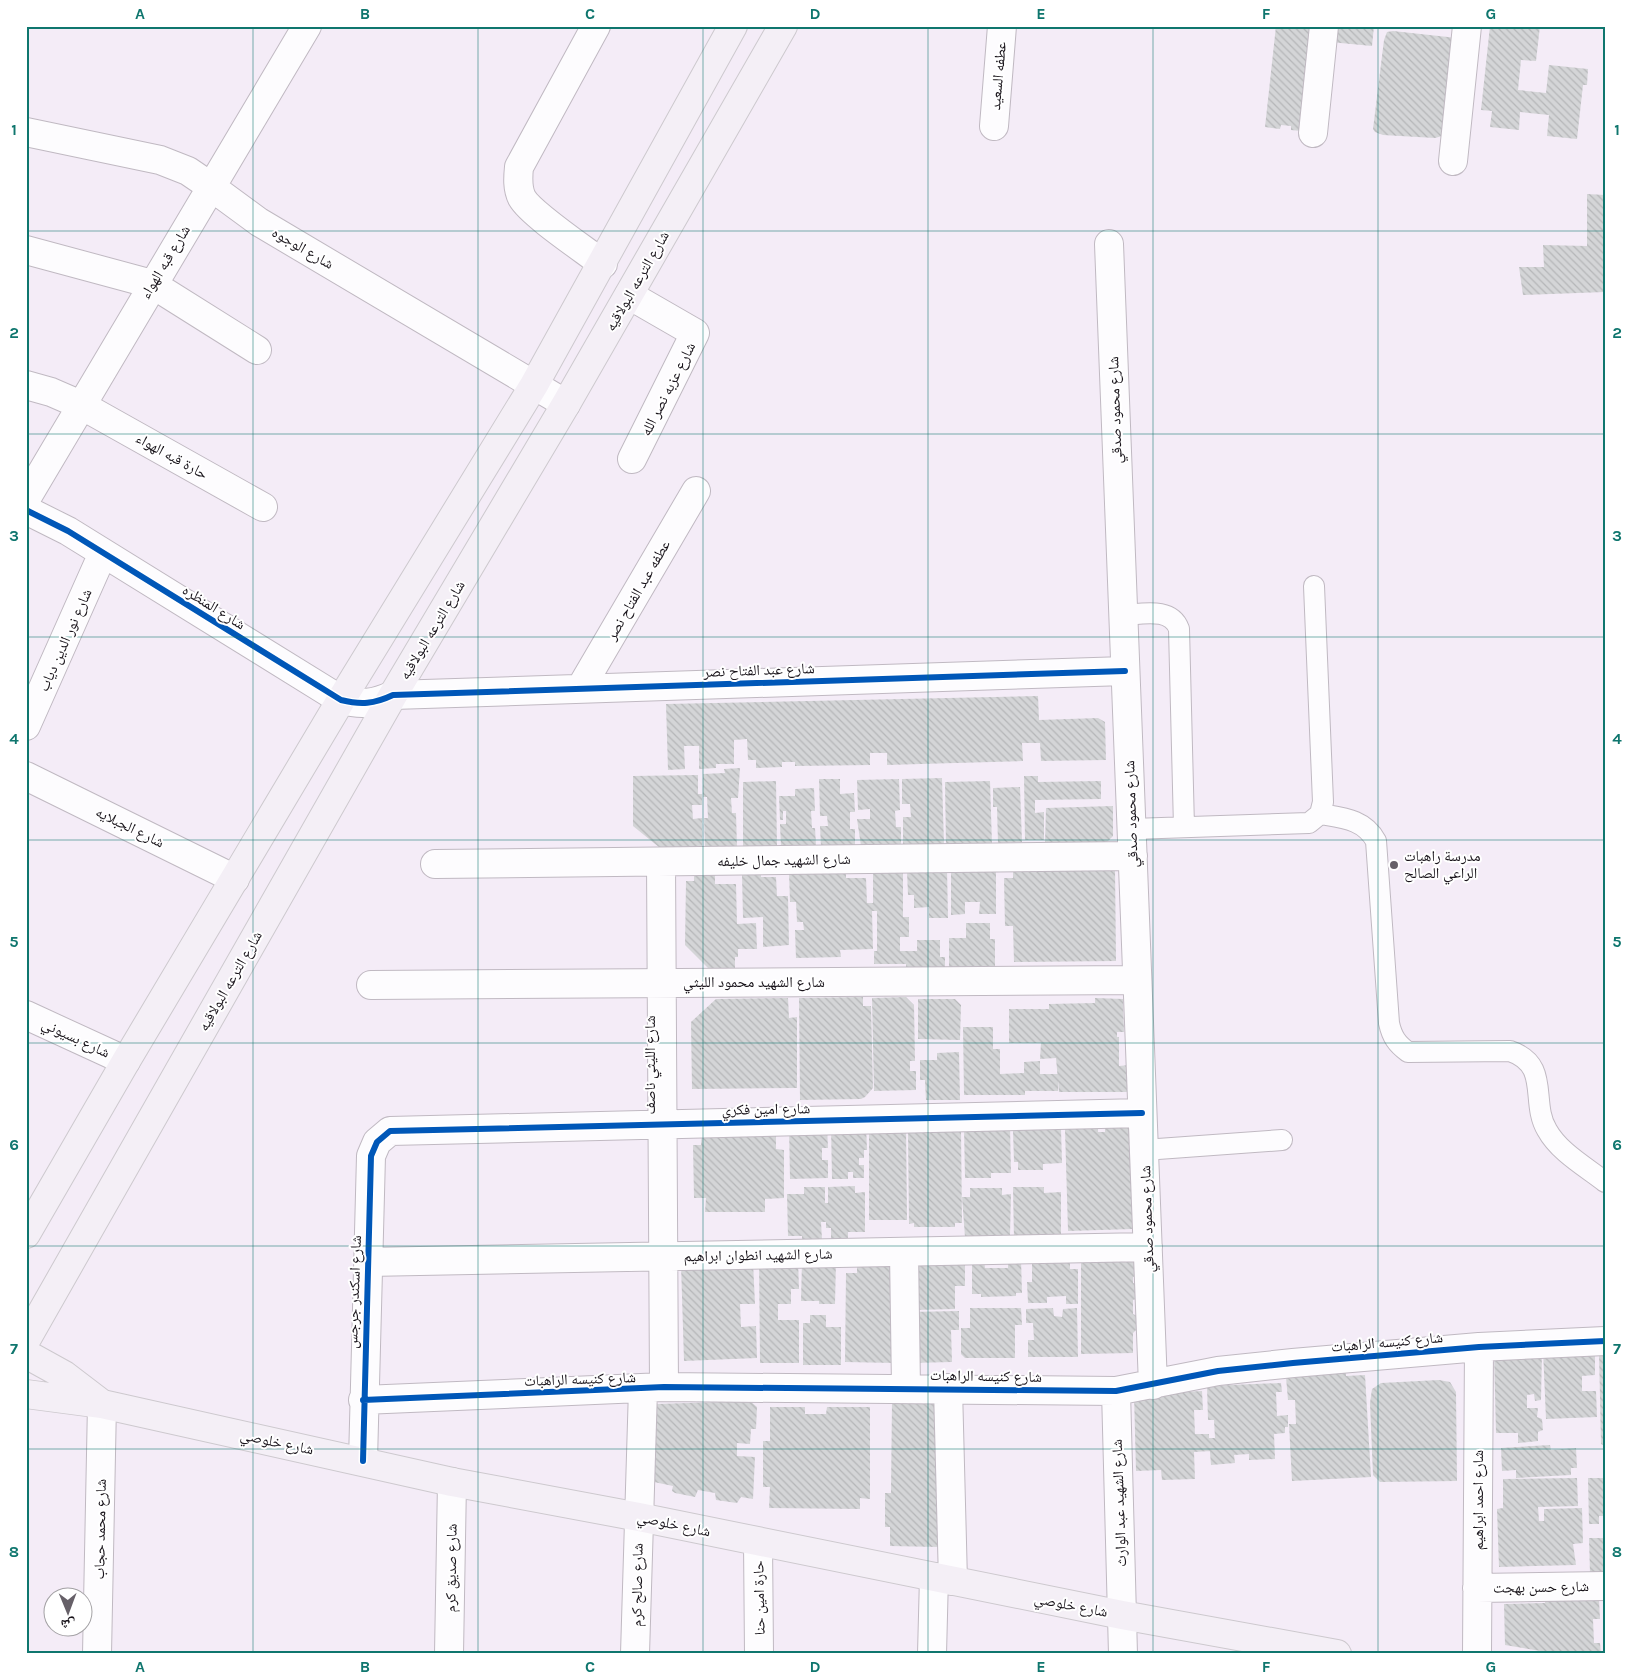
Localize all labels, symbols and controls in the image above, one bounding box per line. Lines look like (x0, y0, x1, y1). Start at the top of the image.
text: A (135, 4, 145, 23)
text: B (360, 4, 370, 23)
text: C (585, 4, 595, 23)
text: D (810, 4, 821, 23)
text: E (1036, 4, 1046, 23)
text: F (1262, 4, 1271, 23)
text: G (1486, 4, 1496, 23)
street label: عطفه السعيد (986, 41, 1010, 111)
text: 1 (11, 120, 17, 139)
text: 1 (1614, 120, 1620, 139)
street label: شارع قبه الهواء (136, 222, 195, 303)
street label: شارع الوجوه (268, 223, 337, 274)
street label: شارع الترعه البولاقيه (601, 228, 674, 335)
text: 2 (9, 323, 19, 342)
text: 2 (1612, 323, 1622, 342)
street label: شارع عزبه نصر الله (637, 339, 700, 439)
street label: شارع محمود صدقي (1104, 356, 1129, 464)
street label: حارة قبه الهواء (133, 429, 212, 483)
text: 3 (9, 526, 19, 545)
text: 3 (1612, 526, 1622, 545)
street label: عطفه عبد الفتاح نصر (602, 536, 675, 645)
street label: شارع الترعه البولاقيه (395, 577, 470, 683)
street label: شارع المنظره (179, 581, 249, 634)
street label: شارع نور الدين دياب (34, 586, 97, 695)
street label: شارع عبد الفتاح نصر (702, 659, 815, 682)
text: 4 (9, 729, 19, 748)
text: 4 (1612, 729, 1622, 748)
street label: شارع محمود صدقي (1120, 760, 1145, 868)
street label: شارع الجبلايه (92, 803, 167, 852)
place label: مدرسة راهبات الراعي الصالح (1404, 847, 1481, 885)
street label: شارع الشهيد جمال خليفه (717, 850, 851, 871)
marker: مدرسة راهبات الراعي الصالح (1388, 859, 1400, 871)
street label: شارع الترعه البولاقيه (194, 928, 267, 1035)
text: 5 (9, 932, 19, 951)
text: 5 (1612, 932, 1622, 951)
street label: شارع الشهيد محمود الليثي (683, 973, 825, 994)
street label: شارع بسيوني (38, 1014, 113, 1064)
street label: شارع الليثي ناصف (641, 1015, 662, 1115)
street label: شارع امين فكري (721, 1099, 811, 1122)
text: 6 (9, 1135, 19, 1154)
text: 6 (1612, 1135, 1622, 1154)
street label: شارع محمود صدقي (1136, 1165, 1161, 1273)
street label: شارع اسكندر جرجس (343, 1235, 366, 1349)
street label: شارع الشهيد انطوان ابراهيم (683, 1245, 833, 1266)
street label: شارع كنيسه الراهبات (1330, 1328, 1444, 1357)
text: 7 (10, 1339, 18, 1358)
text: 7 (1613, 1339, 1621, 1358)
street label: شارع كنيسه الراهبات (930, 1366, 1042, 1387)
street label: شارع كنيسه الراهبات (524, 1368, 637, 1391)
street label: شارع خلوصي (238, 1425, 315, 1461)
street label: شارع الشهيد عبد الوارث (1108, 1439, 1131, 1567)
street label: شارع احمد ابراهيم (1469, 1450, 1488, 1550)
street label: شارع محمد حجاب (90, 1478, 111, 1580)
street label: شارع خلوصي (635, 1507, 712, 1543)
street label: شارع صديق كرم (441, 1523, 462, 1613)
text: 8 (9, 1542, 19, 1561)
text: 8 (1612, 1542, 1622, 1561)
street label: شارع صالح كرم (627, 1543, 648, 1627)
street label: حارة امين حنا (749, 1560, 770, 1635)
street label: شارع حسن بهجت (1493, 1577, 1589, 1598)
north arrow (42, 1588, 92, 1638)
street label: شارع خلوصي (1032, 1589, 1109, 1624)
text: ش (61, 1616, 76, 1633)
text: A (135, 1657, 145, 1676)
text: B (360, 1657, 370, 1676)
text: C (585, 1657, 595, 1676)
text: D (810, 1657, 821, 1676)
text: E (1036, 1657, 1046, 1676)
text: F (1262, 1657, 1271, 1676)
text: G (1486, 1657, 1496, 1676)

